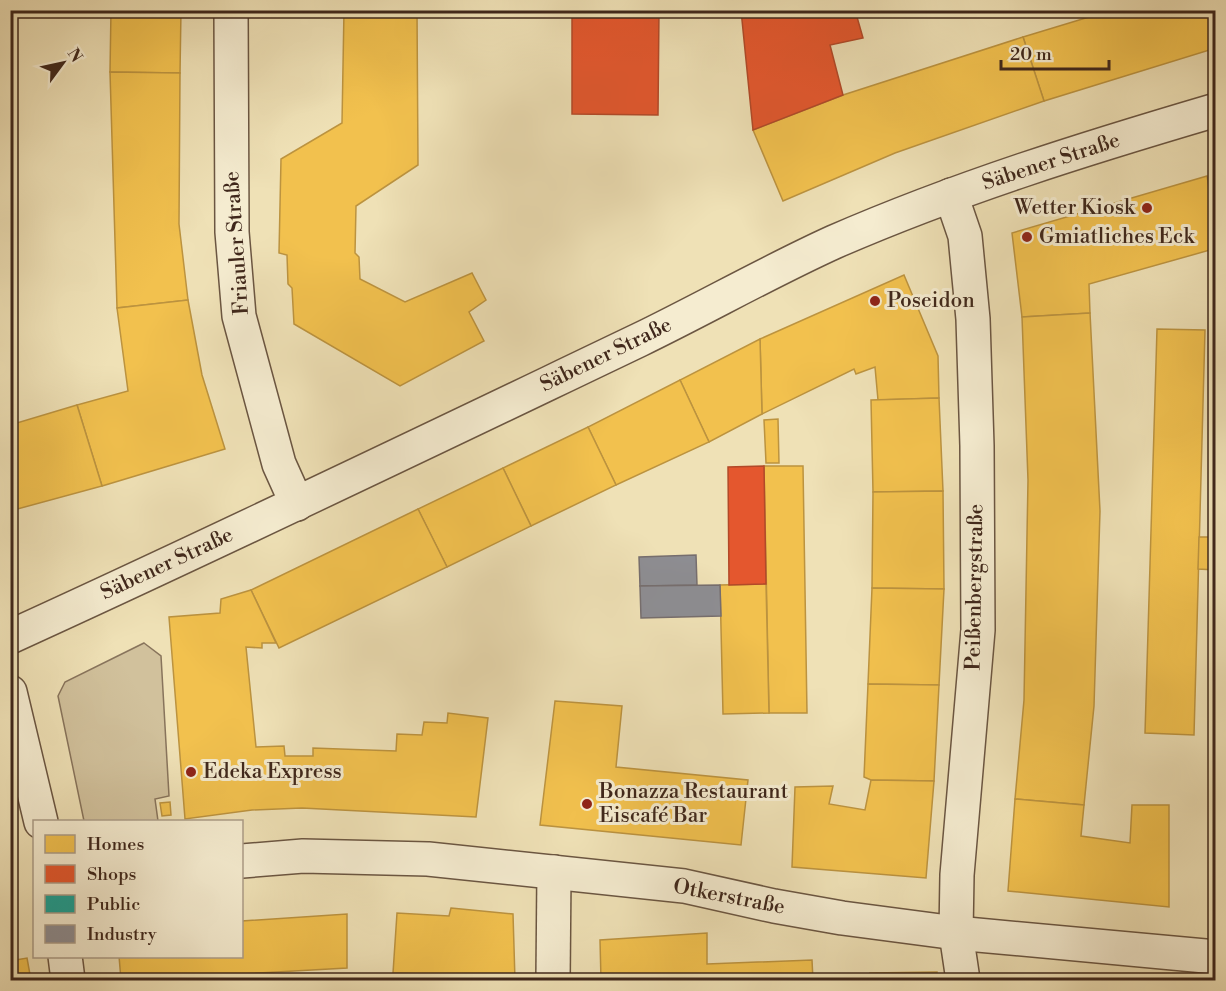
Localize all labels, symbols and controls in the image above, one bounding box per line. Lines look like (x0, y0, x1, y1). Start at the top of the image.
north arrow (33, 33, 93, 93)
scale bar (1001, 33, 1109, 71)
text: 20 m (1010, 43, 1052, 66)
text: N (63, 45, 87, 66)
street label: Säbener Straße (979, 128, 1123, 196)
street label: Friauler Straße (219, 170, 255, 316)
place label: Wetter Kiosk (1013, 195, 1136, 221)
marker: Wetter Kiosk (1140, 201, 1154, 215)
place label: Gmiatliches Eck (1039, 224, 1195, 250)
marker: Gmiatliches Eck (1020, 230, 1034, 244)
place label: Poseidon (887, 288, 975, 314)
marker: Poseidon (868, 294, 882, 308)
street label: Säbener Straße (536, 312, 676, 398)
street label: Peißenbergstraße (961, 503, 989, 671)
street label: Säbener Straße (97, 522, 237, 606)
place label: Edeka Express (203, 759, 342, 785)
marker: Edeka Express (184, 765, 198, 779)
place label: Bonazza Restaurant Eiscafé Bar (598, 779, 789, 829)
marker: Bonazza Restaurant Eiscafé Bar (580, 797, 594, 811)
legend (33, 820, 243, 958)
text: Homes (87, 833, 144, 856)
text: Shops (87, 863, 137, 886)
street label: Otkerstraße (671, 873, 787, 921)
text: Public (87, 893, 140, 916)
text: Industry (87, 923, 157, 946)

